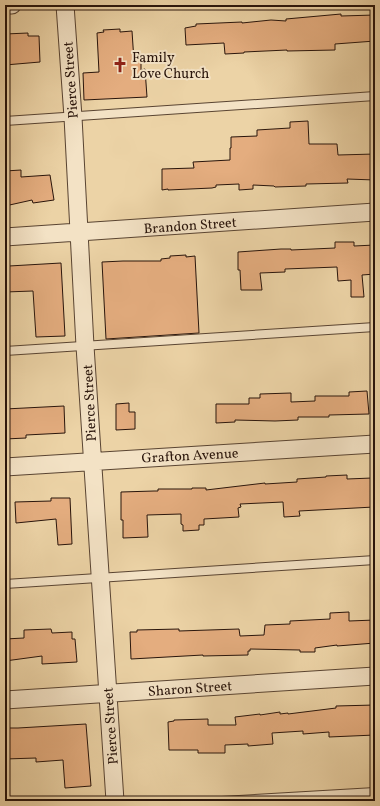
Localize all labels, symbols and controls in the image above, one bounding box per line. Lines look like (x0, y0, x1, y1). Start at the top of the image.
street label: Pierce Street (59, 41, 84, 119)
place label: Family Love Church (132, 49, 209, 84)
church icon: Family Love Church (111, 56, 129, 74)
street label: Brandon Street (143, 214, 237, 239)
street label: Pierce Street (79, 364, 102, 442)
street label: Grafton Avenue (141, 444, 239, 469)
street label: Sharon Street (147, 677, 233, 702)
street label: Pierce Street (99, 687, 124, 765)

